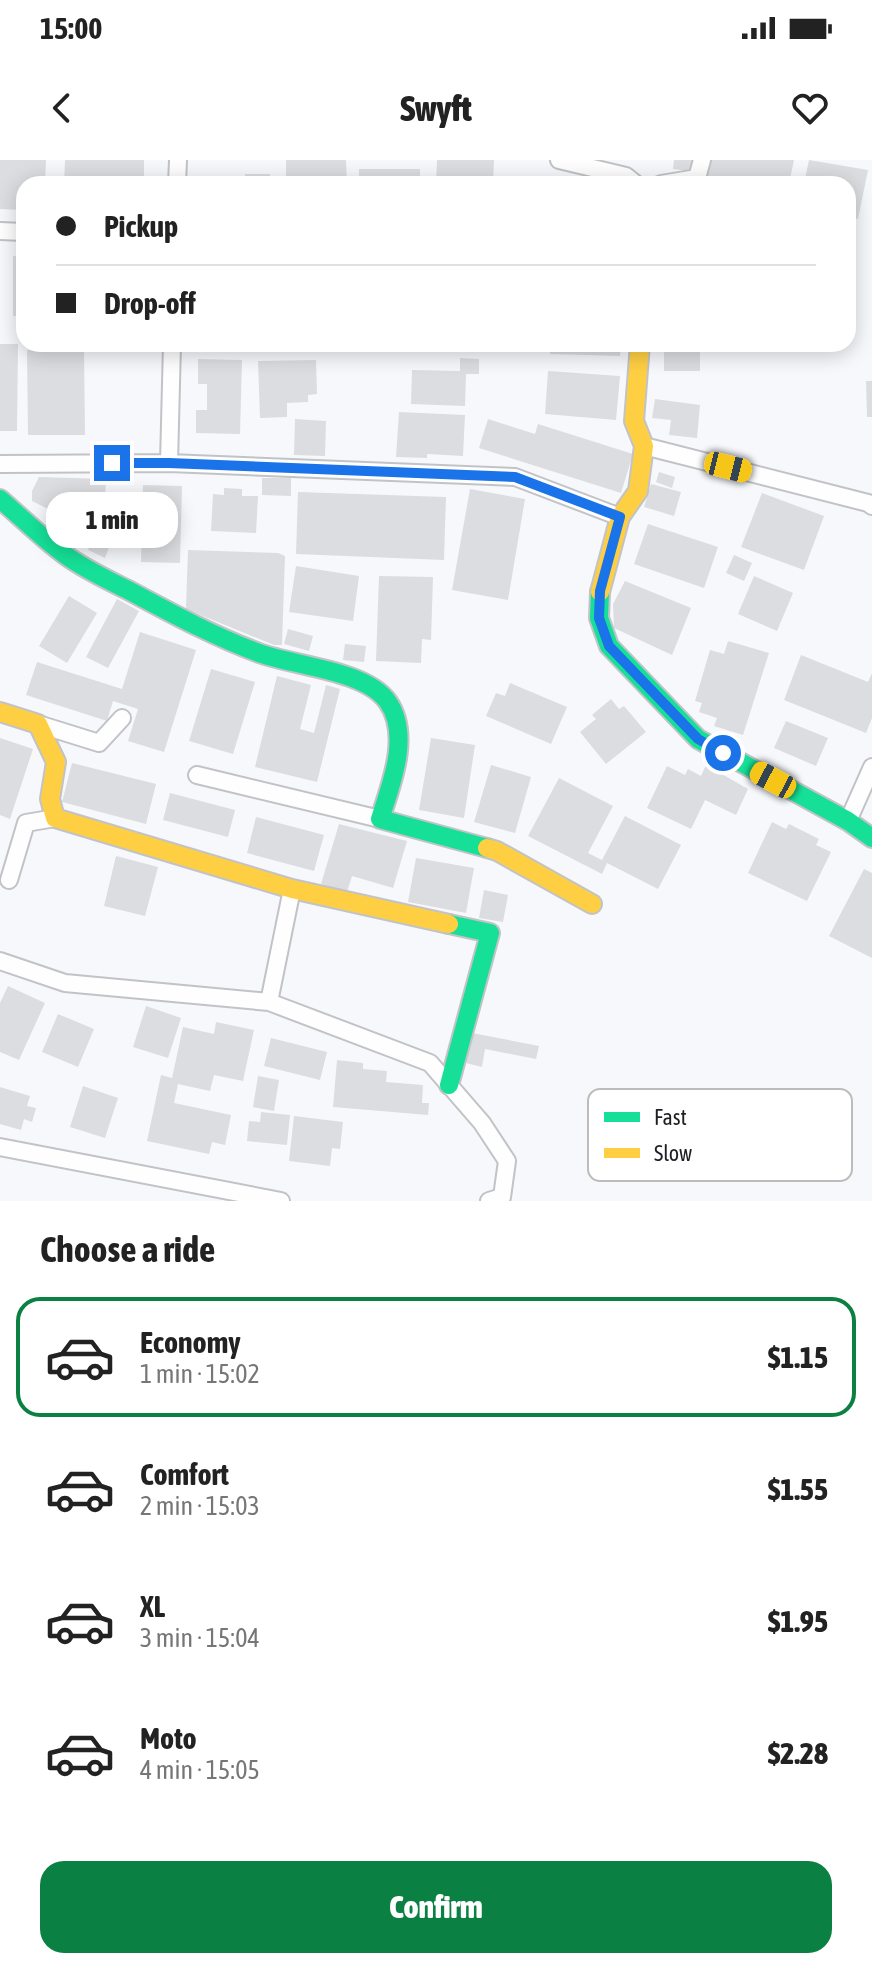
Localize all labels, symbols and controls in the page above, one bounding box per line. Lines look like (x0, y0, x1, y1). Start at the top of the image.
text: 15:00 (40, 11, 102, 45)
icon: back (40, 86, 84, 130)
icon: heart (788, 86, 832, 130)
text: Swyft (400, 87, 472, 129)
text: Pickup (104, 209, 178, 243)
text: Drop-off (104, 286, 196, 320)
route end (94, 445, 130, 481)
car (702, 450, 754, 484)
callout: 1 min (46, 491, 178, 547)
text: 1 min (85, 505, 139, 535)
route start (705, 735, 741, 771)
car (746, 758, 800, 802)
legend (588, 1089, 852, 1181)
text: Fast (654, 1104, 687, 1130)
text: Slow (654, 1140, 692, 1166)
text: Choose a ride (40, 1228, 215, 1270)
icon: car (44, 1321, 116, 1393)
text: Economy (140, 1325, 241, 1359)
text: $1.15 (768, 1340, 828, 1374)
text: 1 min · 15:02 (140, 1359, 260, 1389)
icon: car (44, 1453, 116, 1525)
text: Comfort (140, 1457, 229, 1491)
text: $1.55 (768, 1472, 828, 1506)
text: 2 min · 15:03 (140, 1491, 260, 1521)
icon: car (44, 1585, 116, 1657)
text: XL (140, 1589, 165, 1623)
text: $1.95 (768, 1604, 828, 1638)
text: 3 min · 15:04 (140, 1623, 260, 1653)
icon: car (44, 1717, 116, 1789)
text: Moto (140, 1721, 197, 1755)
text: $2.28 (768, 1736, 828, 1770)
text: 4 min · 15:05 (140, 1755, 260, 1785)
button: Confirm (40, 1861, 832, 1953)

